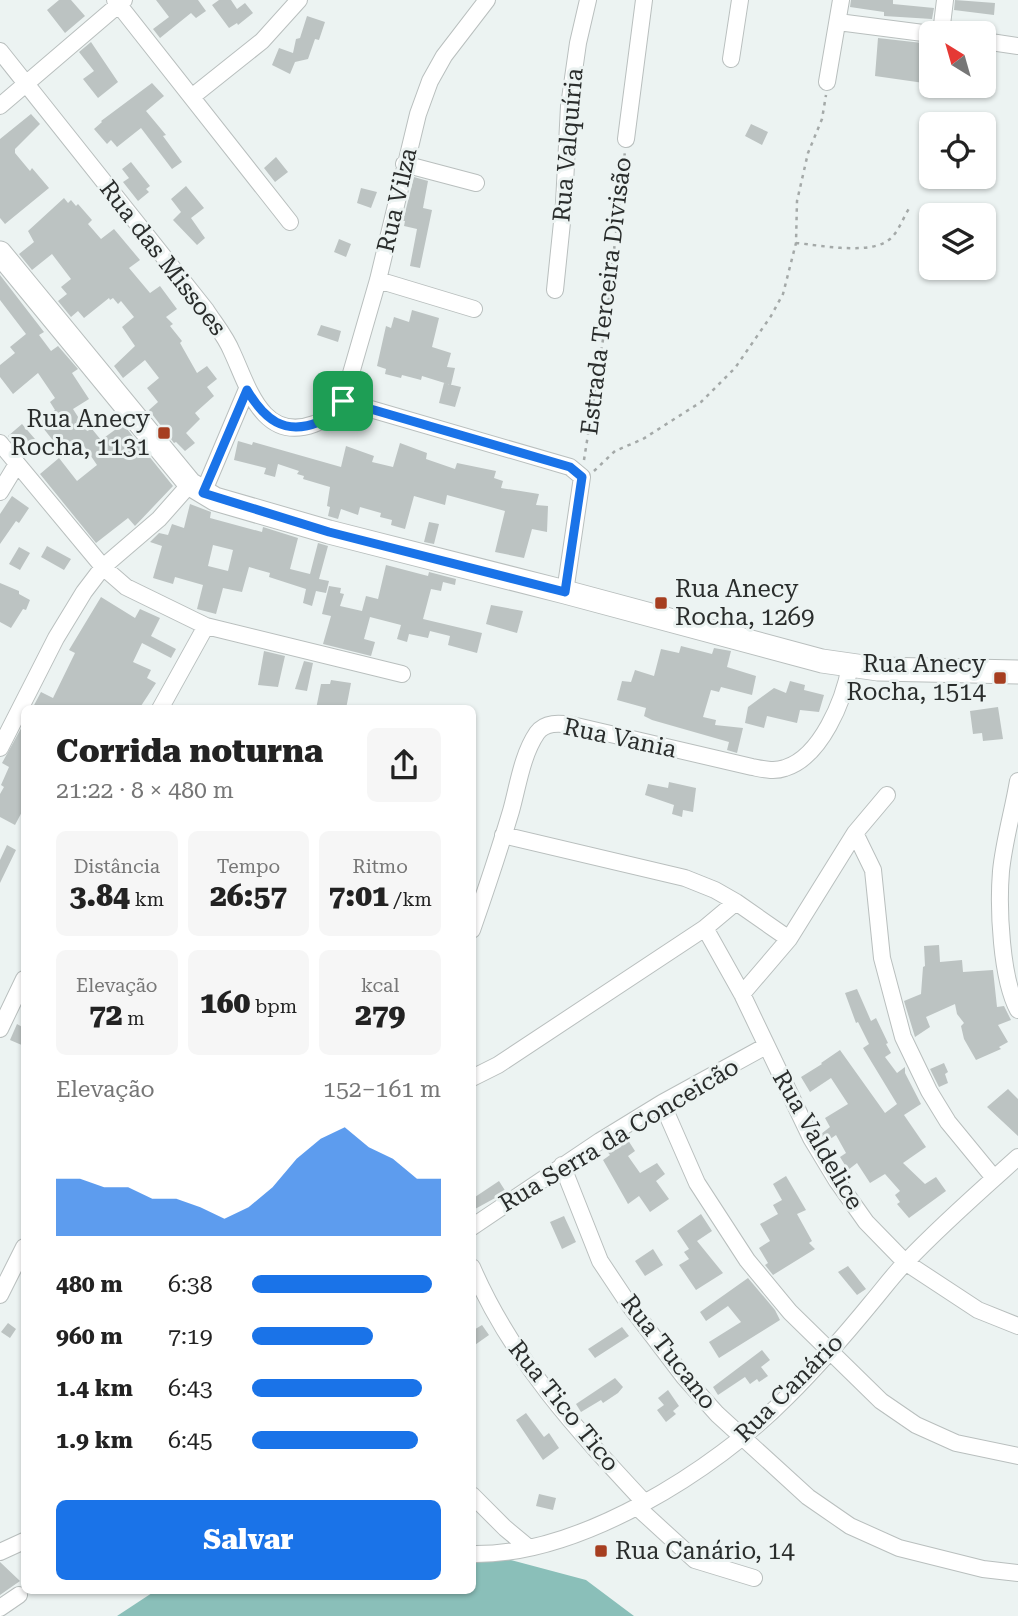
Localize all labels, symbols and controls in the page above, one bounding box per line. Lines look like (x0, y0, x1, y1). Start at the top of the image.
north arrow (919, 21, 996, 98)
map controls (919, 21, 996, 280)
street label: Rua Valquíria (547, 67, 589, 223)
button: locate (919, 112, 996, 189)
street label: Rua Vilza (371, 145, 423, 255)
street label: Estrada Terceira Divisão (575, 155, 637, 437)
street label: Rua das Missoes (94, 175, 232, 341)
button: layers (919, 203, 996, 280)
pin (313, 371, 373, 431)
icon: arrive (324, 382, 362, 420)
place label: Rua Anecy Rocha, 1131 (11, 405, 151, 461)
marker: Rua Anecy Rocha, 1131 (156, 425, 172, 441)
place label: Rua Anecy Rocha, 1269 (675, 575, 814, 631)
marker: Rua Anecy Rocha, 1269 (653, 595, 669, 611)
place label: Rua Anecy Rocha, 1514 (847, 650, 987, 706)
marker: Rua Anecy Rocha, 1514 (992, 670, 1008, 686)
street label: Rua Vania (561, 712, 679, 764)
button: share (367, 728, 441, 802)
text: Corrida noturna (56, 732, 323, 770)
text: 21:22 · 8 × 480 m (56, 777, 234, 804)
text: Distância (74, 855, 160, 878)
text: Tempo (217, 855, 280, 878)
text: Ritmo (352, 855, 408, 878)
text: 3.84 (70, 878, 130, 913)
text: 26:57 (210, 878, 287, 913)
text: 7:01 (328, 878, 389, 913)
text: km (130, 888, 164, 911)
text: /km (389, 888, 432, 911)
text: Elevação (76, 974, 158, 997)
text: kcal (361, 974, 399, 997)
text: 160 (200, 985, 250, 1020)
text: bpm (250, 995, 297, 1018)
text: 72 (89, 997, 123, 1032)
text: 279 (355, 997, 405, 1032)
text: m (123, 1007, 145, 1030)
street label: Rua Serra da Conceicão (494, 1052, 744, 1218)
street label: Rua Valdelice (767, 1065, 869, 1215)
text: Elevação (56, 1076, 155, 1103)
text: 152–161 m (323, 1076, 441, 1103)
text: 480 m (56, 1271, 123, 1298)
text: 6:38 (168, 1271, 213, 1298)
street label: Rua Tucano (616, 1289, 722, 1415)
text: 960 m (56, 1323, 123, 1350)
text: 7:19 (168, 1323, 213, 1350)
street label: Rua Canário (729, 1328, 849, 1448)
street label: Rua Tico Tico (503, 1335, 625, 1477)
text: 1.4 km (56, 1375, 133, 1402)
text: 6:43 (168, 1375, 213, 1402)
text: 1.9 km (56, 1427, 133, 1454)
text: 6:45 (168, 1427, 213, 1454)
button: Salvar (56, 1500, 441, 1580)
place label: Rua Canário, 14 (615, 1537, 795, 1565)
marker: Rua Canário, 14 (593, 1543, 609, 1559)

